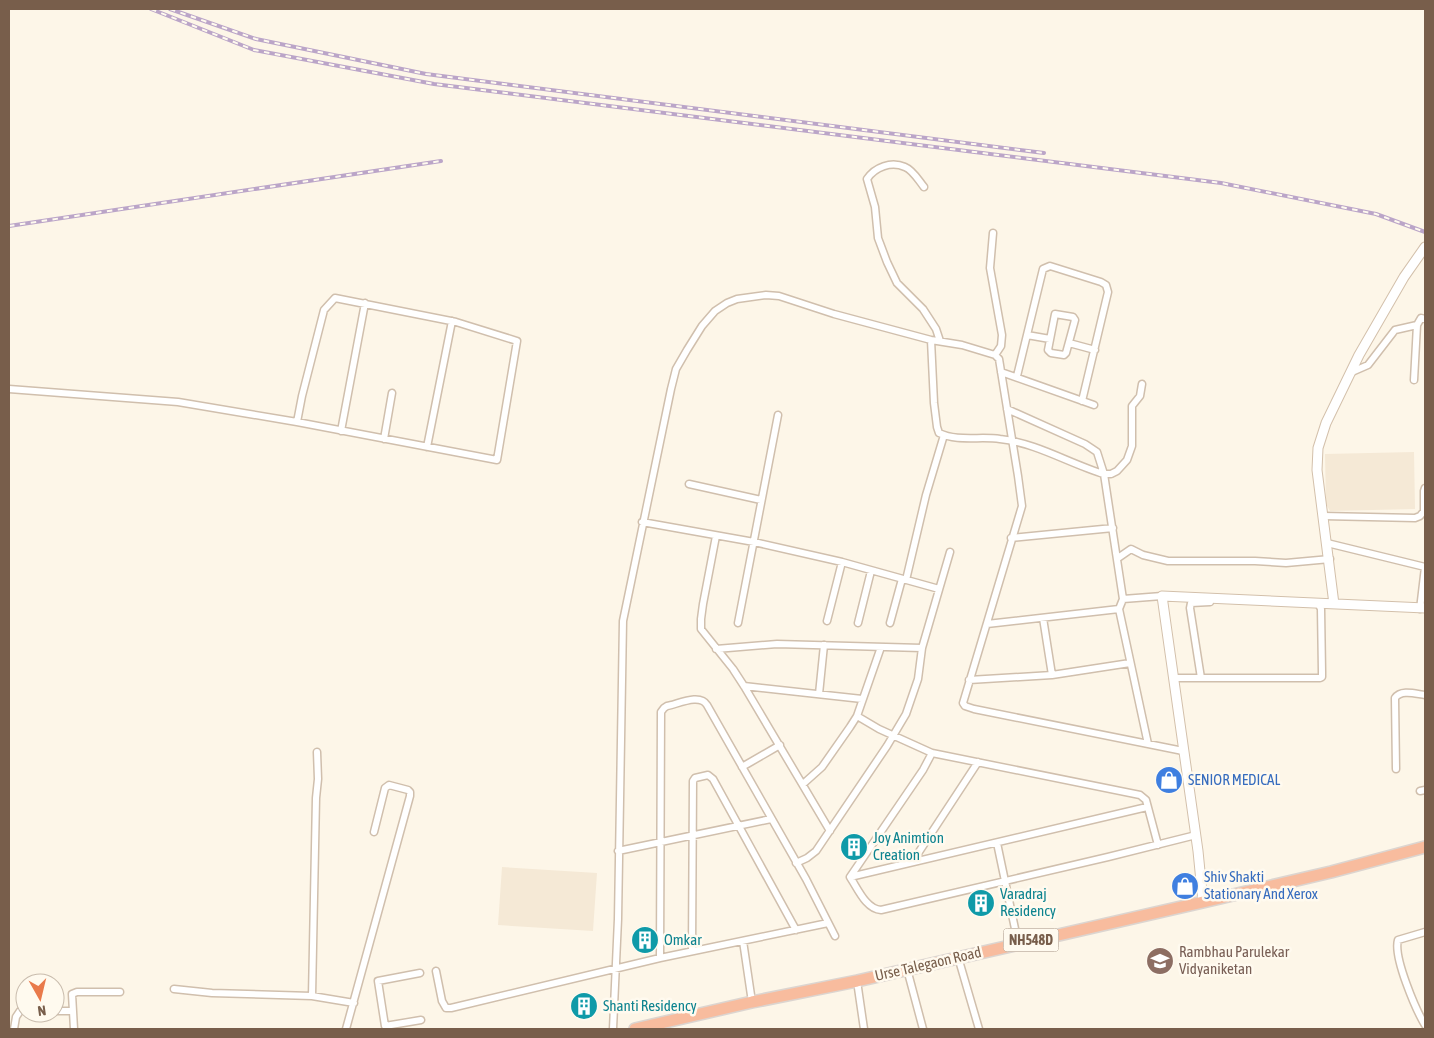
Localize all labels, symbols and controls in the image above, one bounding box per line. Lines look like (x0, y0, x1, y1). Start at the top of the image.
shop icon: SENIOR MEDICAL (1154, 765, 1184, 795)
place label: SENIOR MEDICAL (1188, 771, 1280, 788)
place label: Joy Animtion Creation (873, 829, 944, 863)
building icon: Joy Animtion Creation (839, 832, 869, 862)
place label: Shiv Shakti Stationary And Xerox (1204, 868, 1318, 902)
shop icon: Shiv Shakti Stationary And Xerox (1170, 871, 1200, 901)
place label: Varadraj Residency (1000, 885, 1056, 919)
building icon: Varadraj Residency (966, 888, 996, 918)
building icon: Omkar (630, 925, 660, 955)
road number: NH548D (1004, 928, 1058, 952)
place label: Omkar (664, 931, 702, 948)
street label: Urse Talegaon Road (873, 943, 983, 984)
place label: Rambhau Parulekar Vidyaniketan (1179, 943, 1290, 977)
school or university icon: Rambhau Parulekar Vidyaniketan (1145, 946, 1175, 976)
north arrow (15, 973, 65, 1023)
building icon: Shanti Residency (569, 991, 599, 1021)
place label: Shanti Residency (603, 997, 697, 1014)
text: N (37, 1002, 47, 1019)

